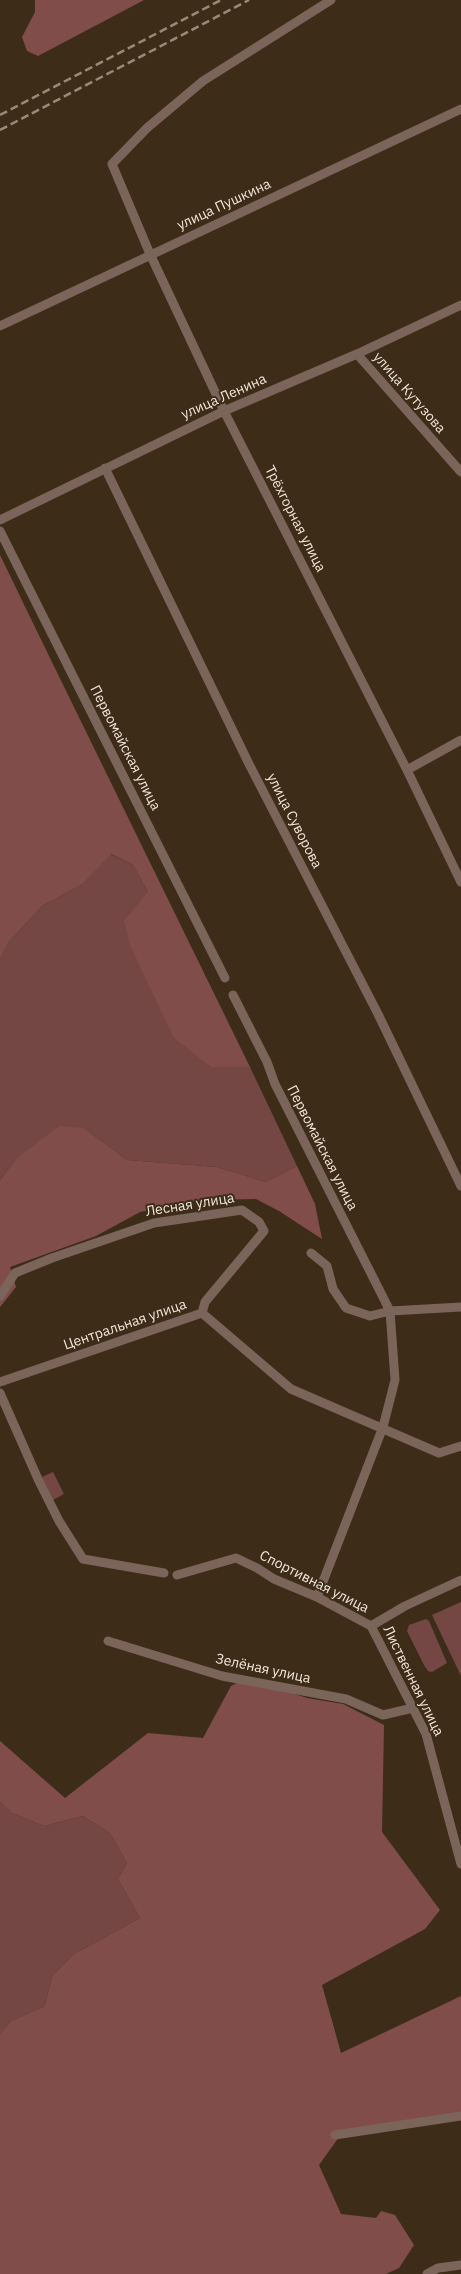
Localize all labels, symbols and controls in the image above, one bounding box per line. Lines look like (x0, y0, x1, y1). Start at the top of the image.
street label: улица Пушкина (174, 176, 274, 234)
street label: улица Кутузова (369, 349, 449, 437)
street label: улица Ленина (179, 371, 269, 423)
street label: Трёхгорная улица (261, 463, 329, 575)
street label: Первомайская улица (86, 683, 164, 813)
street label: улица Суворова (263, 771, 325, 871)
street label: Первомайская улица (283, 1083, 361, 1213)
street label: Лесная улица (144, 1190, 236, 1220)
street label: Центральная улица (61, 1296, 189, 1354)
street label: Спортивная улица (257, 1547, 371, 1617)
street label: Лиственная улица (379, 1623, 447, 1739)
street label: Зелёная улица (214, 1651, 312, 1687)

